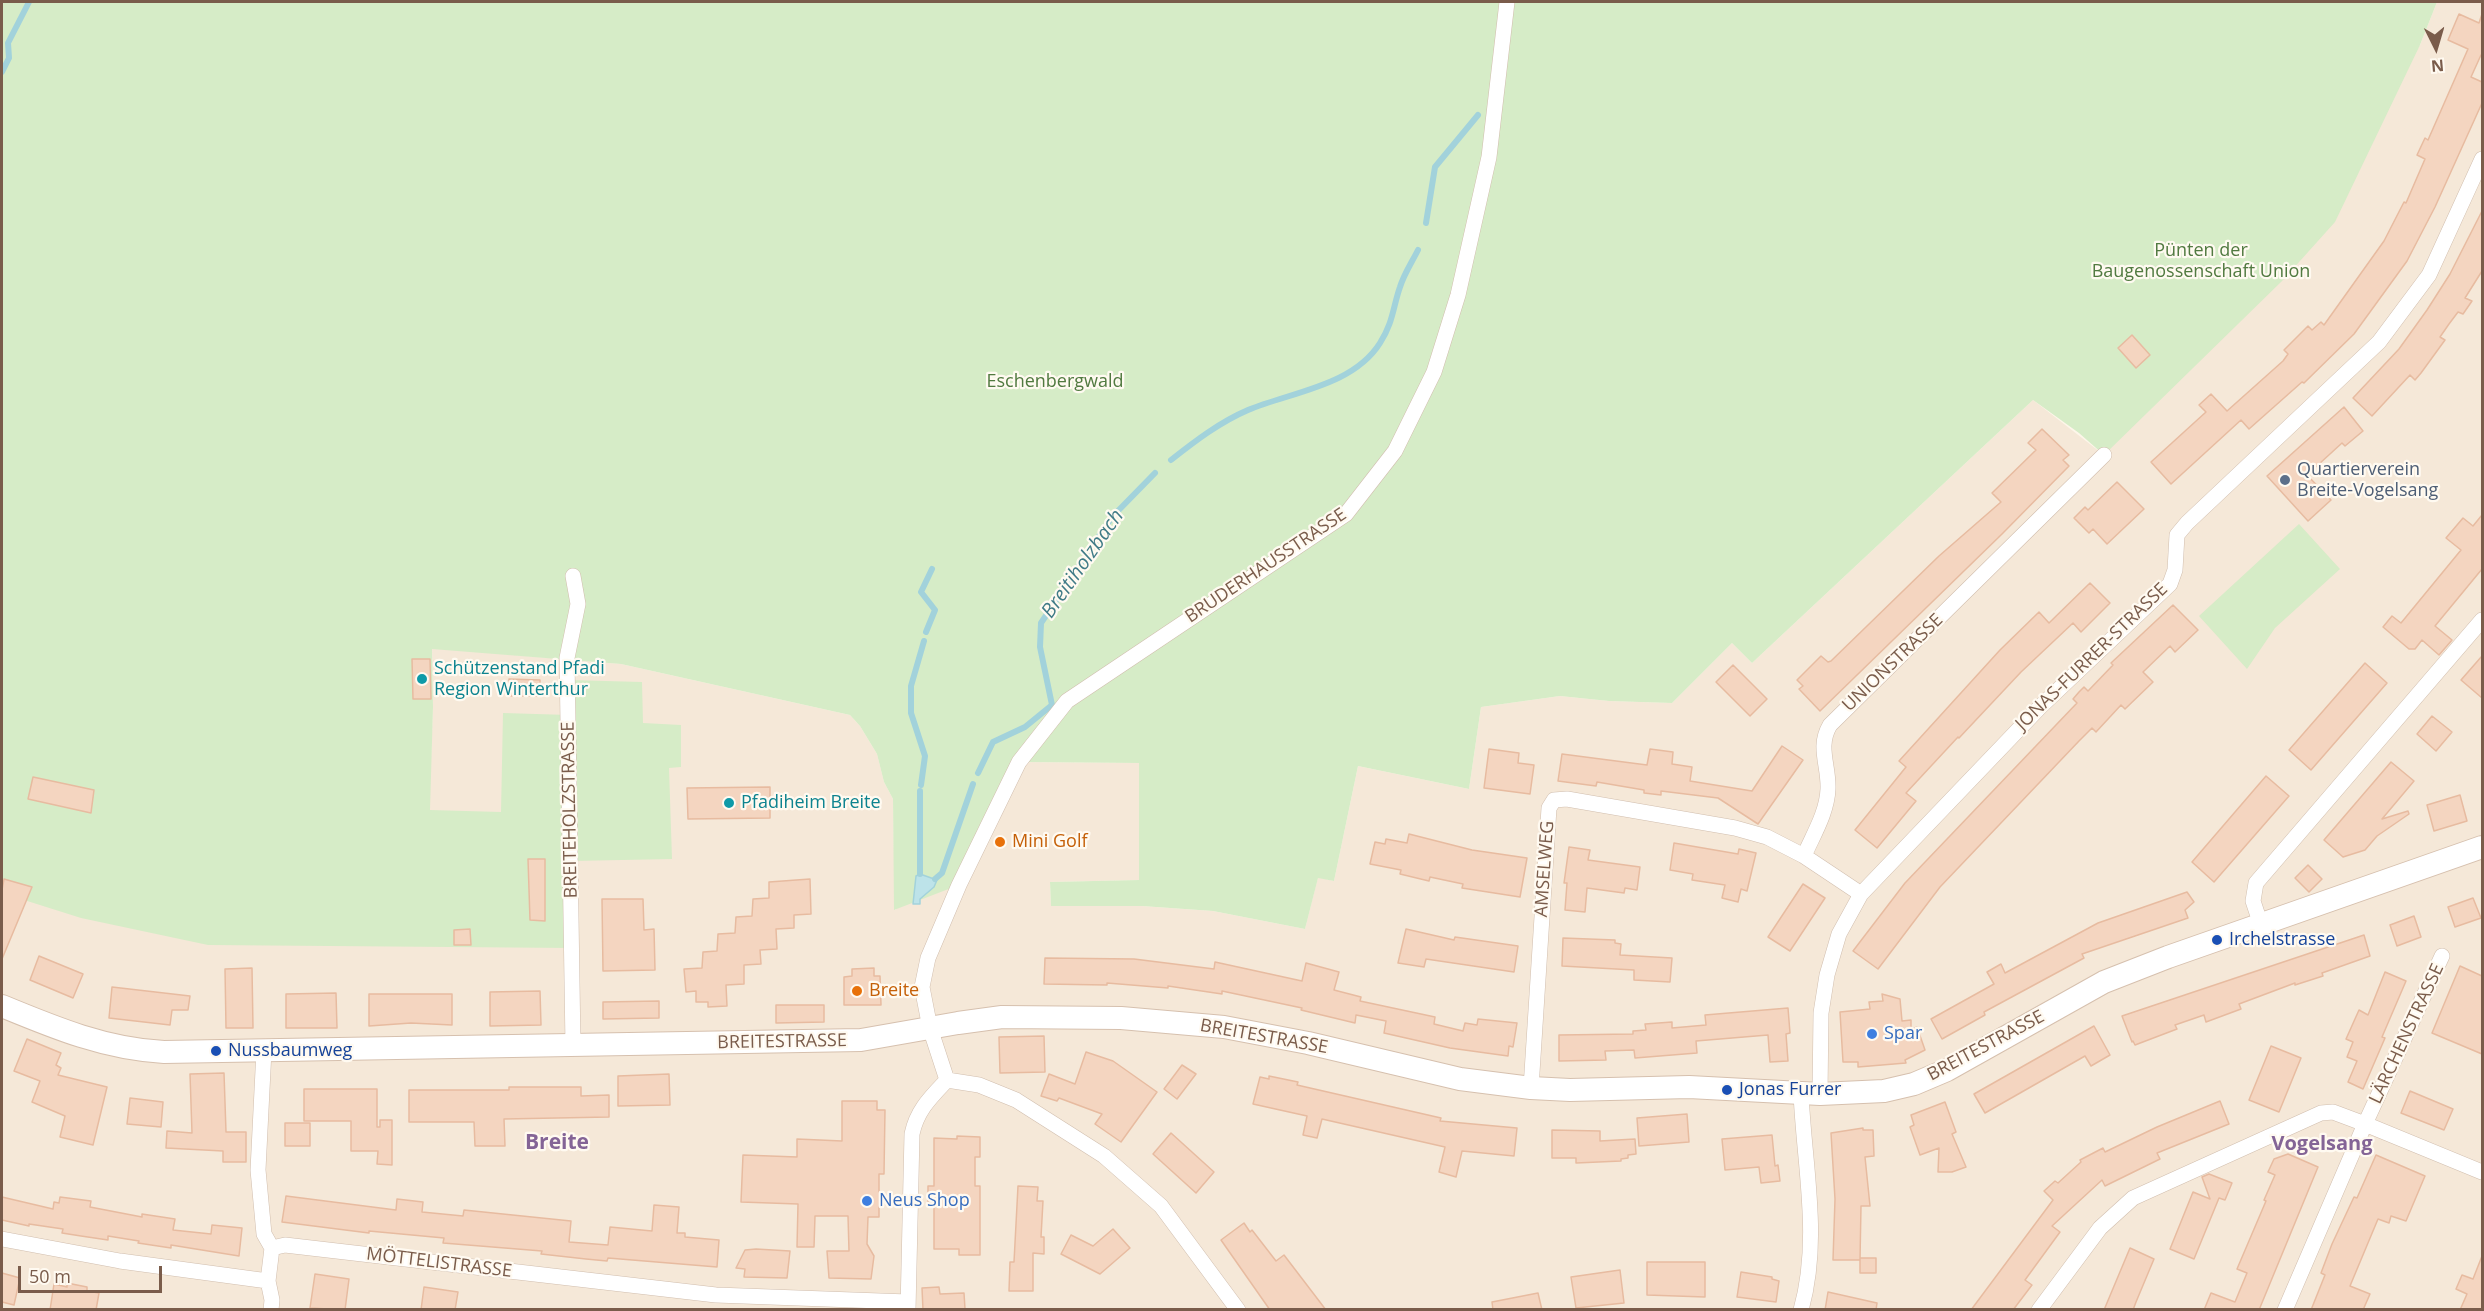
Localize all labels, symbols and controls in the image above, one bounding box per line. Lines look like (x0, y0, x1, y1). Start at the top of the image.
north arrow (2406, 18, 2466, 78)
text: N (2430, 54, 2445, 77)
park label: Pünten der Baugenossenschaft Union (2092, 240, 2310, 282)
park label: Eschenbergwald (986, 371, 1124, 393)
place label: Quartierverein Breite-Vogelsang (2297, 459, 2438, 502)
marker: Quartierverein Breite-Vogelsang (2278, 473, 2292, 487)
street label: BRUDERHAUSSTRASSE (1181, 504, 1351, 628)
water label: Breitiholzbach (1037, 505, 1129, 623)
street label: JONAS-FURRER-STRASSE (2011, 579, 2173, 735)
street label: UNIONSTRASSE (1838, 610, 1948, 716)
place label: Schützenstand Pfadi Region Winterthur (434, 658, 605, 700)
marker: Schützenstand Pfadi Region Winterthur (415, 672, 429, 686)
street label: BREITEHOLZSTRASSE (558, 721, 582, 899)
place label: Pfadiheim Breite (741, 792, 881, 814)
marker: Pfadiheim Breite (722, 796, 736, 810)
street label: AMSELWEG (1531, 820, 1559, 918)
place label: Mini Golf (1012, 831, 1088, 853)
marker: Mini Golf (993, 835, 1007, 849)
place label: Irchelstrasse (2229, 929, 2335, 951)
marker: Irchelstrasse (2210, 933, 2224, 947)
street label: LÄRCHENSTRASSE (2365, 961, 2449, 1107)
place label: Breite (869, 980, 919, 1002)
marker: Breite (850, 984, 864, 998)
street label: BREITESTRASSE (1924, 1006, 2048, 1086)
street label: BREITESTRASSE (1198, 1015, 1330, 1059)
place label: Spar (1884, 1023, 1922, 1045)
marker: Spar (1865, 1027, 1879, 1041)
street label: BREITESTRASSE (717, 1030, 847, 1054)
place label: Nussbaumweg (228, 1040, 352, 1062)
marker: Nussbaumweg (209, 1044, 223, 1058)
place label: Jonas Furrer (1739, 1079, 1841, 1101)
marker: Jonas Furrer (1720, 1083, 1734, 1097)
district label: Breite (525, 1130, 589, 1156)
district label: Vogelsang (2271, 1132, 2373, 1156)
place label: Neus Shop (879, 1190, 970, 1212)
marker: Neus Shop (860, 1194, 874, 1208)
street label: MÖTTELISTRASSE (365, 1243, 513, 1283)
scale bar (21, 1254, 165, 1292)
text: 50 m (29, 1264, 71, 1288)

